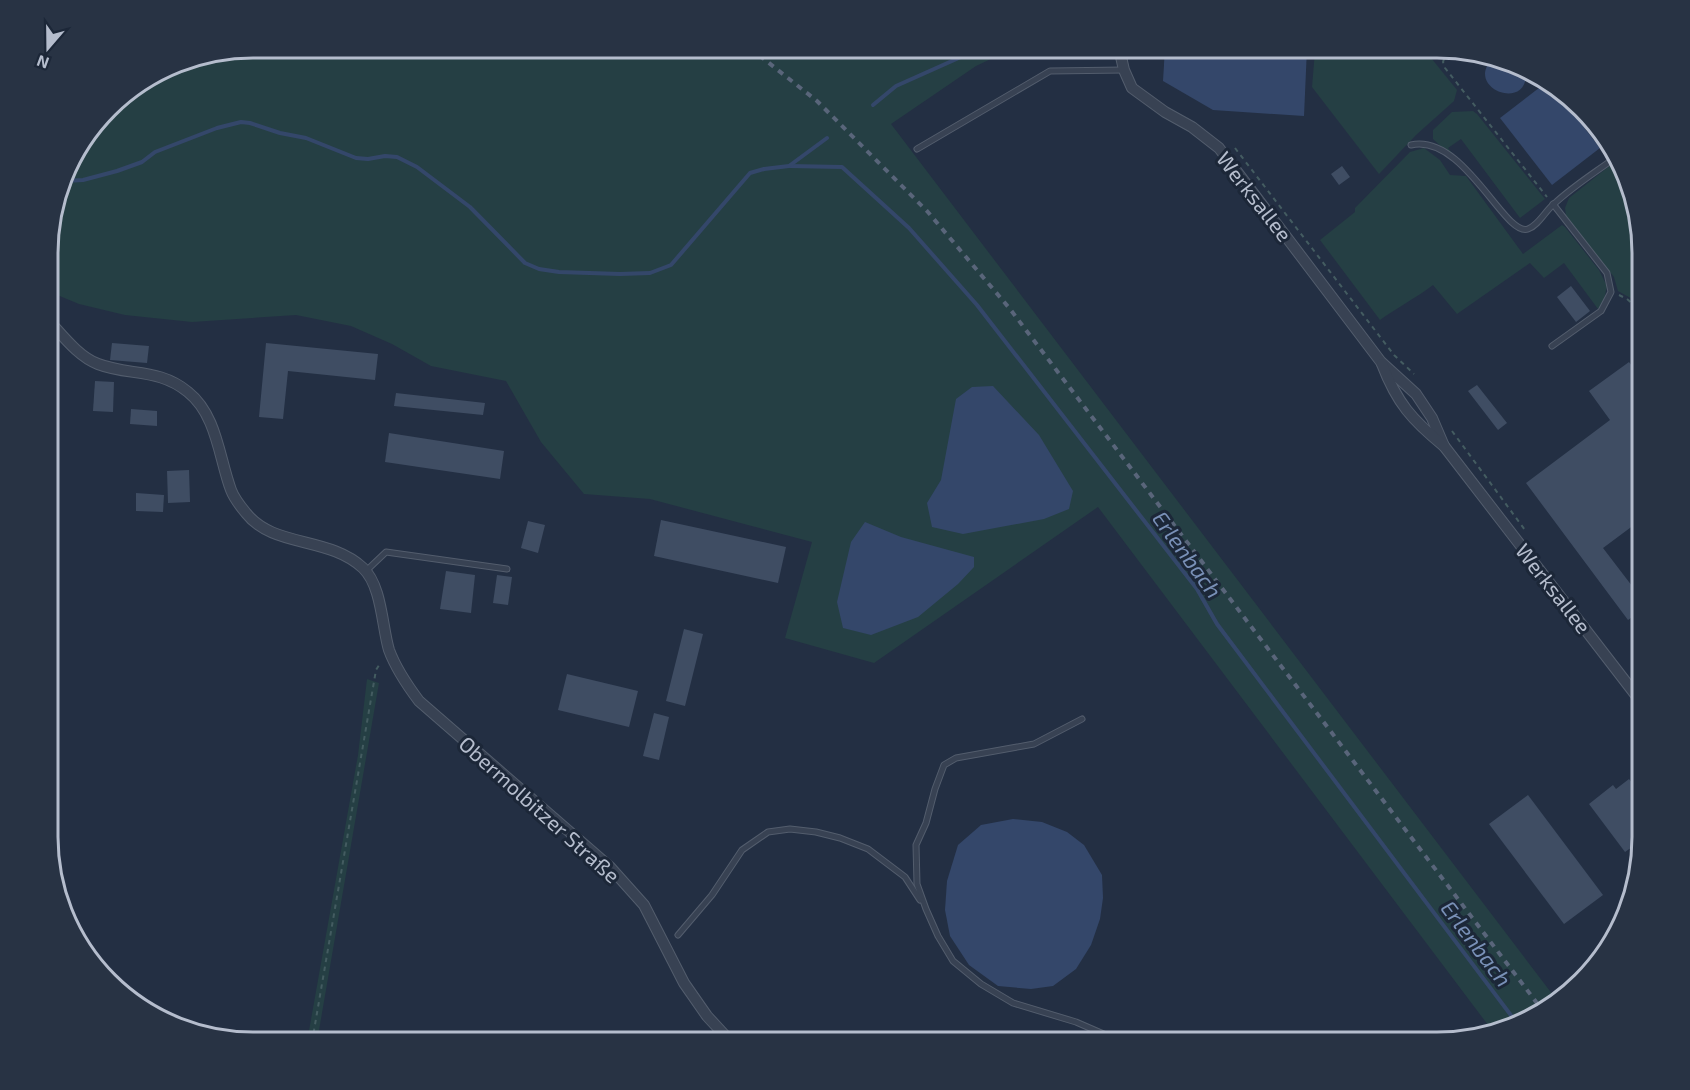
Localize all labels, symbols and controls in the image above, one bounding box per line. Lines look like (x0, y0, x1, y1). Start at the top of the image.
north arrow (18, 18, 78, 78)
text: N (34, 52, 51, 73)
street label: Werksallee (1212, 146, 1298, 246)
water label: Erlenbach (1148, 506, 1228, 602)
street label: Werksallee (1511, 538, 1597, 638)
street label: Obermolbitzer Straße (455, 730, 625, 888)
water label: Erlenbach (1436, 895, 1518, 991)

